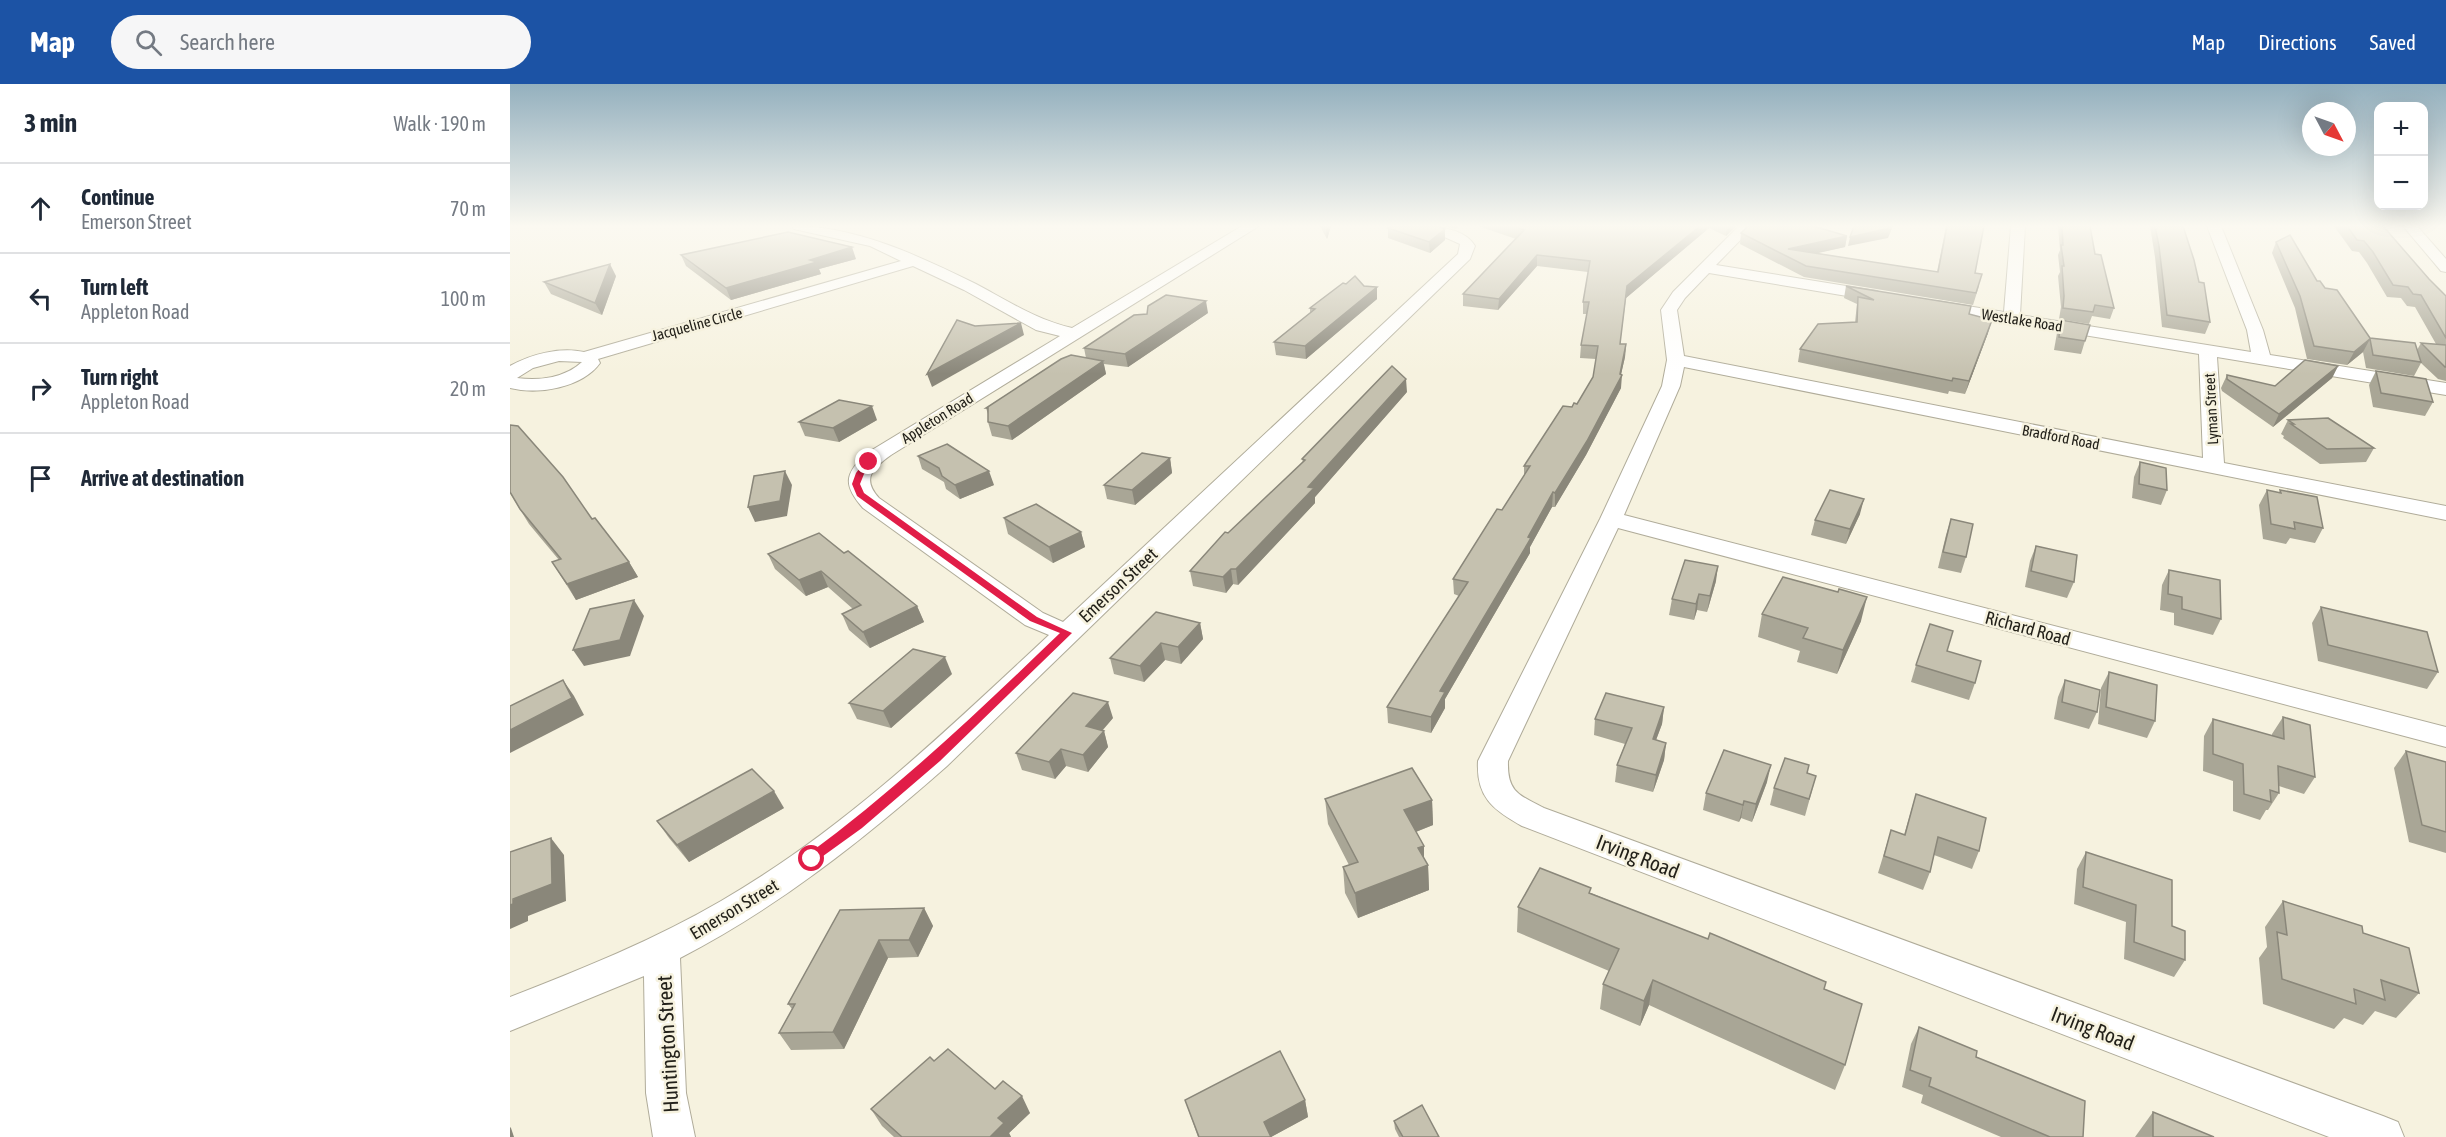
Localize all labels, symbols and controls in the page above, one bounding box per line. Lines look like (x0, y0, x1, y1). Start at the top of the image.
search box (111, 15, 531, 69)
text: Map (30, 26, 75, 58)
icon: search (132, 26, 165, 59)
text: Search here (180, 29, 275, 55)
text: Map (2191, 30, 2225, 54)
text: Directions (2258, 30, 2337, 54)
text: Saved (2370, 30, 2416, 54)
north arrow (2302, 102, 2356, 156)
map controls (2374, 102, 2428, 210)
button: + (2374, 102, 2428, 156)
text: 3 min (24, 108, 77, 138)
text: Walk · 190 m (394, 112, 486, 135)
button: − (2374, 156, 2428, 210)
text: Continue (81, 184, 155, 210)
icon: ahead (24, 192, 57, 225)
text: 70 m (450, 197, 486, 220)
text: Emerson Street (81, 210, 192, 233)
text: Turn left (81, 274, 148, 300)
icon: left (24, 282, 57, 315)
text: 100 m (441, 287, 486, 310)
text: Appleton Road (81, 300, 190, 323)
street label: Jacqueline Circle (650, 304, 744, 344)
street label: Westlake Road (1980, 305, 2064, 335)
text: Turn right (81, 364, 158, 390)
icon: right (24, 372, 57, 405)
street label: Lyman Street (2201, 373, 2221, 445)
text: 20 m (450, 377, 486, 400)
street label: Appleton Road (898, 389, 976, 447)
text: Appleton Road (81, 390, 190, 413)
street label: Bradford Road (2021, 421, 2101, 453)
route end (855, 448, 881, 474)
icon: arrive (24, 462, 57, 495)
text: Arrive at destination (81, 465, 244, 491)
street label: Emerson Street (1074, 543, 1162, 627)
street label: Richard Road (1983, 607, 2073, 649)
street label: Irving Road (1593, 829, 1683, 883)
route start (798, 845, 824, 871)
street label: Emerson Street (686, 874, 782, 944)
street label: Huntington Street (651, 975, 683, 1113)
street label: Irving Road (2048, 1001, 2138, 1055)

